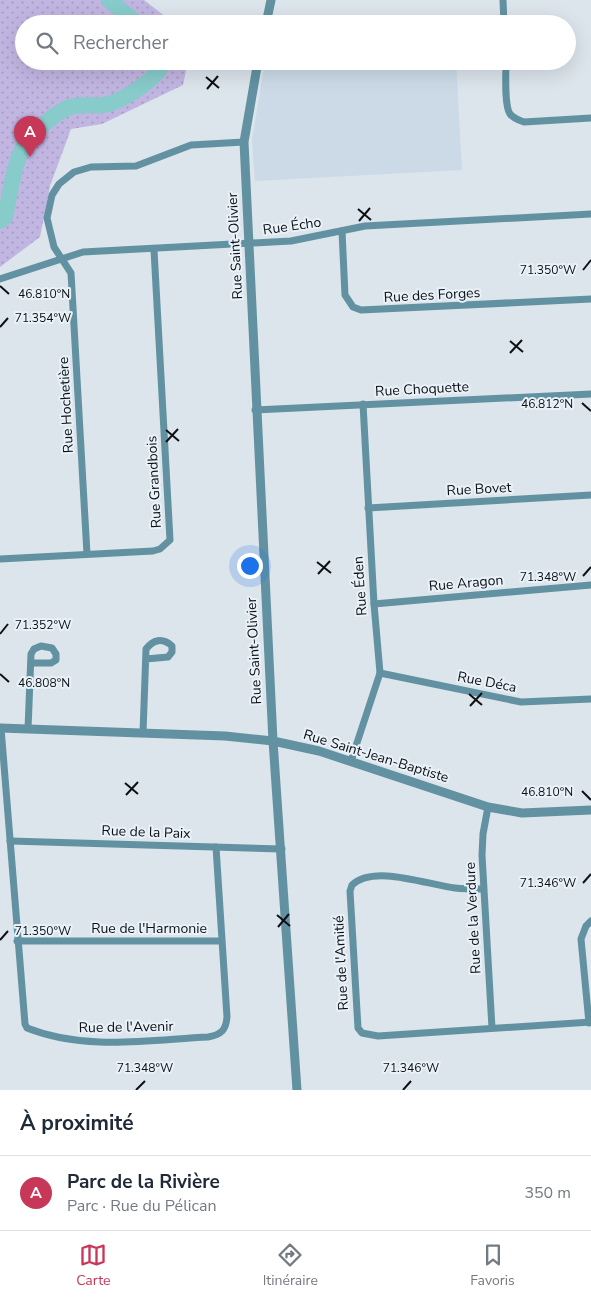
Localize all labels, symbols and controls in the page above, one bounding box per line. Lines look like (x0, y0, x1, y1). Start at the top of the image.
search box (15, 15, 576, 70)
icon: search (33, 29, 61, 57)
text: Rechercher (73, 30, 168, 56)
pin: A (14, 116, 46, 157)
street label: Rue Saint-Olivier (223, 192, 247, 300)
street label: Rue Écho (262, 212, 323, 239)
text: 71.350°W (520, 262, 576, 278)
street label: Rue des Forges (383, 283, 481, 307)
text: 46.810°N (18, 286, 70, 302)
text: 71.354°W (15, 310, 71, 326)
street label: Rue Hochetière (54, 356, 78, 454)
street label: Rue Choquette (375, 377, 469, 401)
text: 46.812°N (521, 396, 573, 412)
street label: Rue Grandbois (142, 435, 166, 529)
street label: Rue Bovet (446, 478, 512, 500)
your location (237, 553, 263, 579)
street label: Rue Éden (348, 555, 372, 617)
text: 71.348°W (520, 569, 576, 585)
street label: Rue Aragon (428, 570, 504, 596)
street label: Rue Saint-Olivier (242, 597, 266, 705)
text: 71.352°W (15, 617, 71, 633)
street label: Rue Déca (456, 667, 518, 697)
text: 46.808°N (18, 675, 70, 691)
street label: Rue Saint-Jean-Baptiste (301, 725, 451, 787)
text: 46.810°N (521, 784, 573, 800)
street label: Rue de la Paix (101, 821, 192, 843)
street label: Rue de la Verdure (461, 861, 485, 975)
text: 71.346°W (520, 875, 576, 891)
street label: Rue de l'Amitié (329, 915, 353, 1011)
street label: Rue de l'Harmonie (91, 919, 207, 938)
text: 71.350°W (15, 923, 71, 939)
street label: Rue de l'Avenir (78, 1017, 174, 1037)
text: 71.348°W (117, 1060, 173, 1076)
text: 71.346°W (383, 1060, 439, 1076)
text: À proximité (20, 1109, 134, 1137)
text: Parc de la Rivière (67, 1169, 220, 1195)
text: A (30, 1182, 42, 1204)
text: 350 m (524, 1182, 571, 1204)
text: Parc · Rue du Pélican (67, 1195, 217, 1217)
tab: Carte (76, 1241, 110, 1290)
tab: Itinéraire (263, 1241, 318, 1290)
tab: Favoris (470, 1241, 515, 1290)

